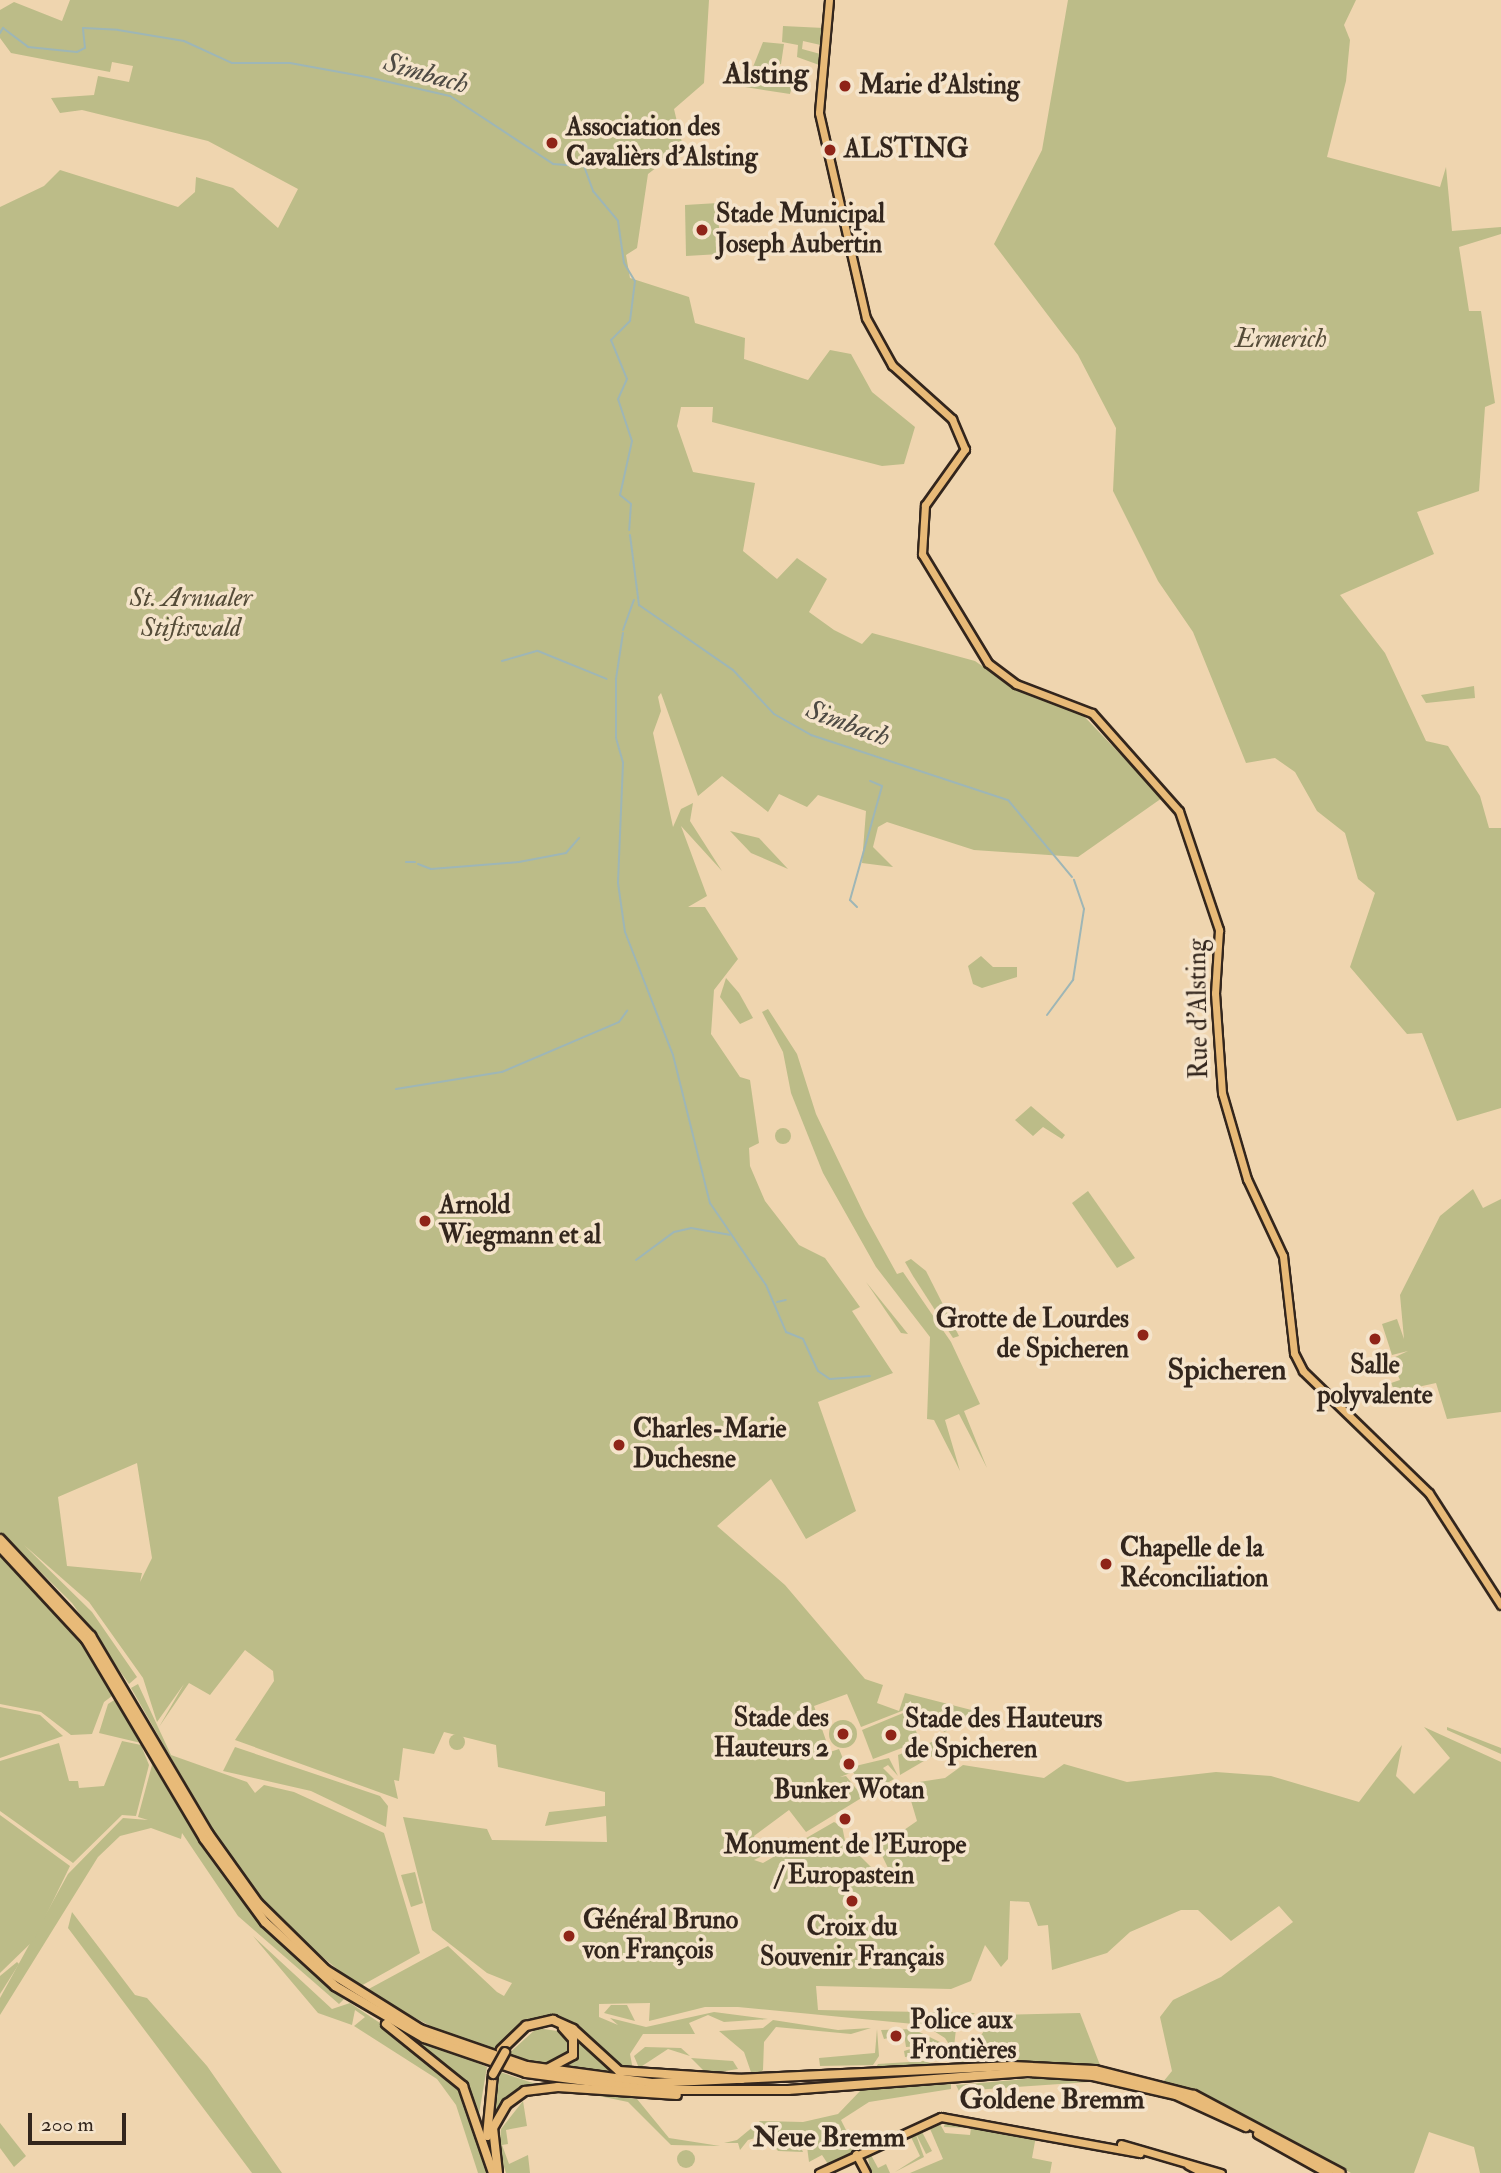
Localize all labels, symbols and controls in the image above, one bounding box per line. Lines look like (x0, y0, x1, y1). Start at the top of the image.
water label: Simbach (380, 46, 472, 102)
district label: Alsting (724, 56, 808, 92)
place label: Marie d'Alsting (859, 70, 1020, 102)
marker: Marie d'Alsting (837, 78, 853, 94)
place label: Association des Cavalièrs d'Alsting (566, 112, 758, 174)
place label: ALSTING (844, 134, 968, 166)
marker: Association des Cavalièrs d'Alsting (544, 135, 560, 151)
marker: ALSTING (822, 142, 838, 158)
place label: Stade Municipal Joseph Aubertin (716, 199, 885, 260)
marker: Stade Municipal Joseph Aubertin (694, 222, 710, 238)
park label: Ermerich (1235, 324, 1327, 356)
park label: St. Arnualer Stiftswald (130, 583, 252, 644)
water label: Simbach (801, 693, 895, 755)
street label: Rue d'Alsting (1182, 939, 1216, 1079)
place label: Arnold Wiegmann et al (439, 1190, 601, 1252)
marker: Arnold Wiegmann et al (417, 1213, 433, 1229)
place label: Grotte de Lourdes de Spicheren (936, 1304, 1129, 1366)
marker: Grotte de Lourdes de Spicheren (1135, 1327, 1151, 1343)
marker: Salle polyvalente (1367, 1331, 1383, 1347)
place label: Salle polyvalente (1317, 1350, 1433, 1412)
district label: Spicheren (1167, 1352, 1287, 1388)
place label: Charles-Marie Duchesne (633, 1414, 786, 1476)
marker: Charles-Marie Duchesne (611, 1437, 627, 1453)
place label: Chapelle de la Réconciliation (1120, 1533, 1268, 1594)
marker: Chapelle de la Réconciliation (1098, 1556, 1114, 1572)
place label: Stade des Hauteurs 2 (714, 1703, 829, 1764)
place label: Stade des Hauteurs de Spicheren (905, 1704, 1102, 1766)
marker: Stade des Hauteurs 2 (835, 1726, 851, 1742)
marker: Stade des Hauteurs de Spicheren (883, 1727, 899, 1743)
marker: Bunker Wotan (841, 1756, 857, 1772)
place label: Bunker Wotan (773, 1775, 925, 1807)
marker: Monument de l'Europe / Europastein (837, 1811, 853, 1827)
place label: Monument de l'Europe / Europastein (724, 1830, 966, 1892)
marker: Croix du Souvenir Français (844, 1893, 860, 1909)
place label: Général Bruno von François (583, 1905, 738, 1966)
place label: Croix du Souvenir Français (760, 1912, 944, 1974)
marker: Général Bruno von François (561, 1928, 577, 1944)
place label: Police aux Frontières (910, 2005, 1017, 2066)
marker: Police aux Frontières (888, 2028, 904, 2044)
district label: Goldene Bremm (959, 2083, 1145, 2117)
scale bar (32, 2100, 130, 2144)
text: 200 m (41, 2111, 94, 2138)
district label: Neue Bremm (753, 2121, 905, 2155)

